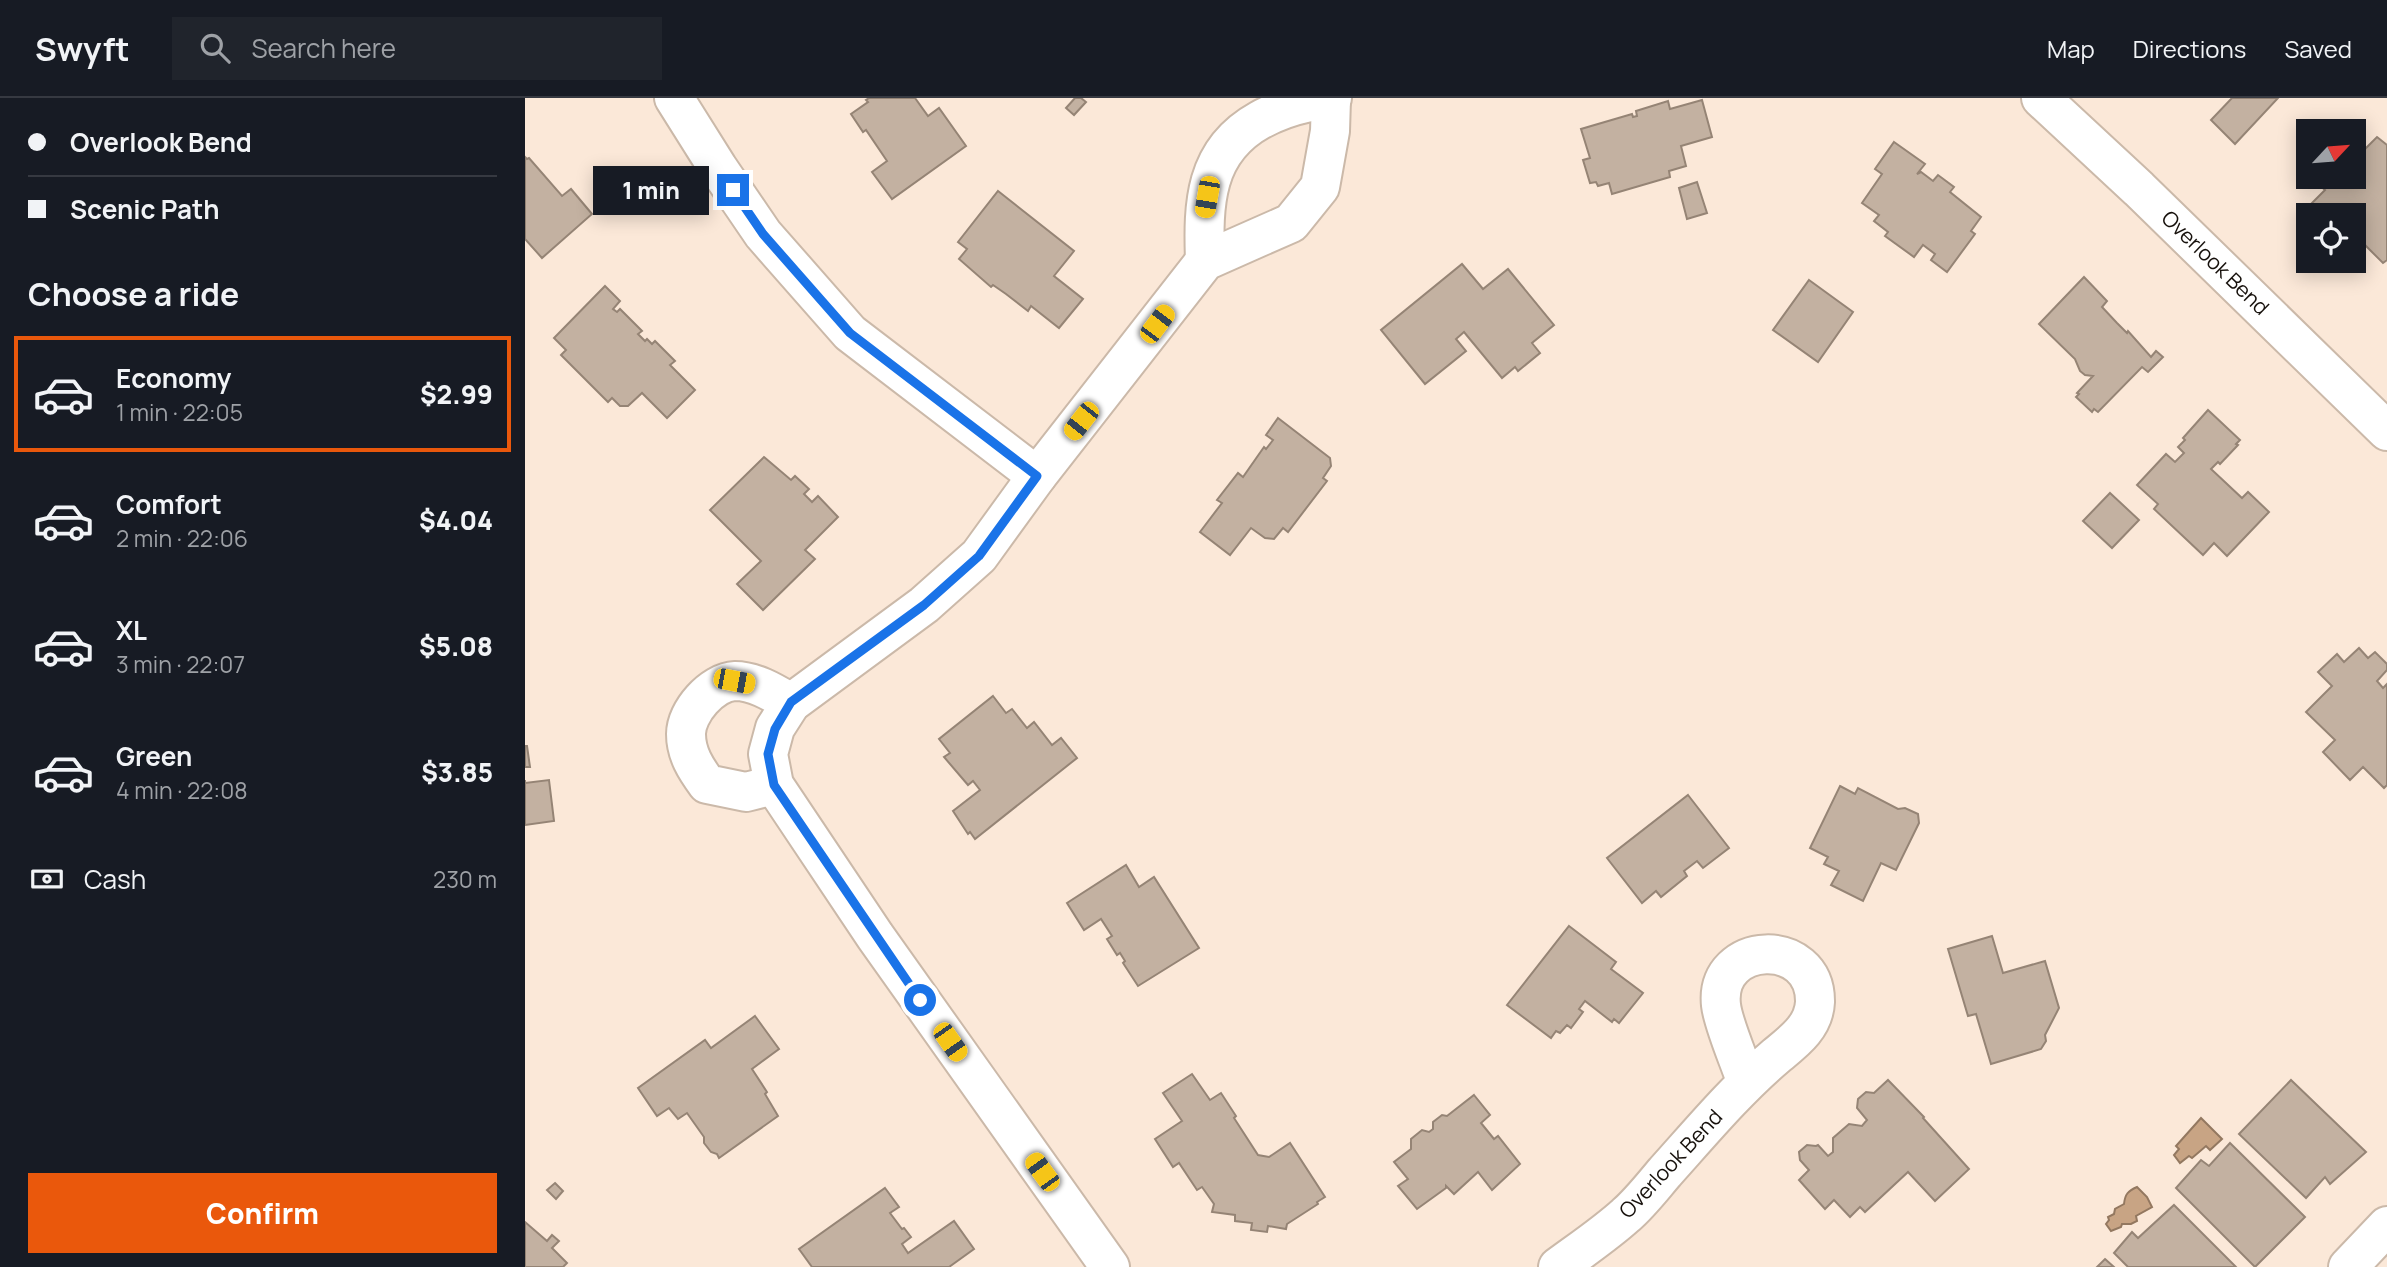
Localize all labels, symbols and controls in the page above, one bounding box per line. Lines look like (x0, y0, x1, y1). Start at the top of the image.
search box (172, 17, 662, 80)
text: Swyft (35, 26, 130, 71)
icon: search (196, 29, 234, 67)
text: Search here (252, 30, 396, 66)
text: Map (2047, 32, 2095, 65)
text: Directions (2133, 32, 2246, 65)
text: Saved (2284, 32, 2352, 65)
north arrow (2296, 119, 2366, 189)
map controls (2296, 119, 2366, 273)
text: Overlook Bend (70, 124, 252, 160)
callout: 1 min (593, 166, 709, 214)
text: 1 min (622, 174, 680, 206)
route end (717, 174, 749, 206)
car (1194, 174, 1221, 220)
text: Scenic Path (70, 191, 219, 227)
button: locate (2296, 203, 2366, 273)
street label: Overlook Bend (2156, 204, 2276, 321)
text: Choose a ride (28, 272, 239, 316)
car (1136, 301, 1179, 347)
text: Economy (116, 360, 231, 396)
icon: car (32, 363, 95, 426)
text: $2.99 (420, 376, 493, 412)
text: 1 min · 22:05 (116, 396, 243, 428)
car (1060, 398, 1103, 444)
text: Comfort (116, 486, 222, 522)
icon: car (32, 489, 95, 552)
text: $4.04 (419, 502, 493, 538)
text: 2 min · 22:06 (116, 522, 248, 554)
text: XL (116, 612, 147, 648)
icon: car (32, 615, 95, 678)
text: $5.08 (419, 628, 493, 664)
text: 3 min · 22:07 (116, 648, 245, 680)
car (712, 667, 757, 695)
text: Green (116, 738, 192, 774)
icon: car (32, 741, 95, 804)
text: $3.85 (421, 754, 493, 790)
text: 4 min · 22:08 (116, 774, 248, 806)
icon: cash (28, 860, 66, 898)
text: Cash (84, 861, 146, 897)
text: 230 m (433, 863, 497, 895)
route start (904, 984, 936, 1016)
car (930, 1019, 971, 1065)
street label: Overlook Bend (1613, 1103, 1728, 1224)
car (1022, 1149, 1063, 1195)
button: Confirm (28, 1173, 497, 1253)

